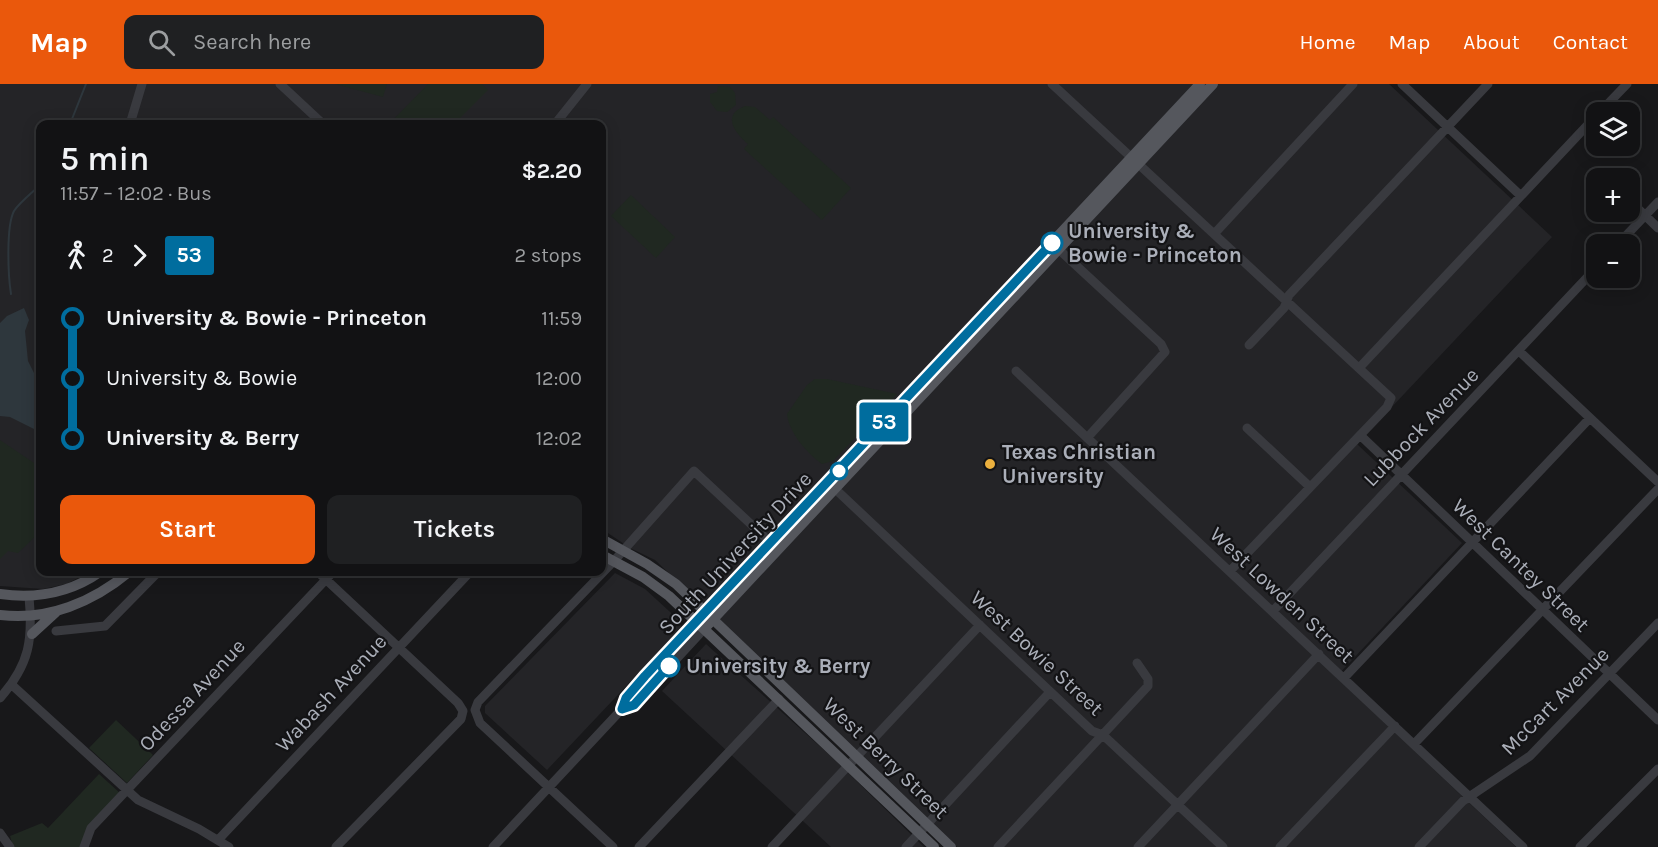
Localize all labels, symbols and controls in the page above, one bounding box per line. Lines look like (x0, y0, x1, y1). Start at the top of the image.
search box (124, 15, 544, 69)
text: Map (30, 26, 88, 59)
icon: search (145, 26, 178, 59)
text: Search here (193, 29, 311, 55)
text: Home (1300, 30, 1356, 54)
text: Map (1389, 30, 1430, 54)
text: About (1463, 30, 1520, 54)
text: Contact (1553, 30, 1628, 54)
map controls (1586, 102, 1640, 288)
button: layers (1586, 102, 1640, 156)
text: 5 min (60, 140, 149, 178)
text: $2.20 (522, 158, 582, 184)
button: + (1586, 168, 1640, 222)
text: 11:57 – 12:02 · Bus (60, 182, 212, 205)
place label: University & Bowie - Princeton (1068, 219, 1242, 267)
marker: University & Bowie - Princeton (1041, 232, 1063, 254)
button: − (1586, 234, 1640, 288)
icon: walk (60, 239, 93, 272)
icon: forward (123, 239, 156, 272)
text: 53 (177, 243, 202, 267)
text: 2 (102, 244, 114, 267)
text: 2 stops (515, 244, 582, 267)
text: University & Bowie - Princeton (106, 305, 427, 331)
text: 11:59 (541, 307, 582, 330)
street label: Lubbock Avenue (1358, 363, 1484, 491)
text: University & Bowie (106, 365, 297, 391)
text: 12:00 (535, 367, 582, 390)
line badge: 53 (857, 402, 911, 442)
text: 53 (871, 410, 897, 434)
text: University & Berry (106, 425, 299, 451)
text: 12:02 (536, 427, 582, 450)
place label: Texas Christian University (1002, 440, 1156, 488)
marker: Texas Christian University (983, 457, 997, 471)
unlabelled marker (830, 462, 848, 480)
street label: South University Drive (654, 467, 816, 639)
street label: West Cantey Street (1448, 494, 1595, 637)
button: Start (60, 495, 315, 564)
button: Tickets (327, 495, 582, 564)
street label: West Lowden Street (1205, 522, 1359, 668)
street label: West Bowie Street (966, 585, 1108, 721)
street label: Wabash Avenue (271, 629, 391, 757)
street label: Odessa Avenue (134, 634, 250, 756)
street label: McCart Avenue (1496, 642, 1614, 760)
place label: University & Berry (686, 654, 871, 678)
marker: University & Berry (658, 655, 680, 677)
street label: West Berry Street (819, 692, 953, 824)

